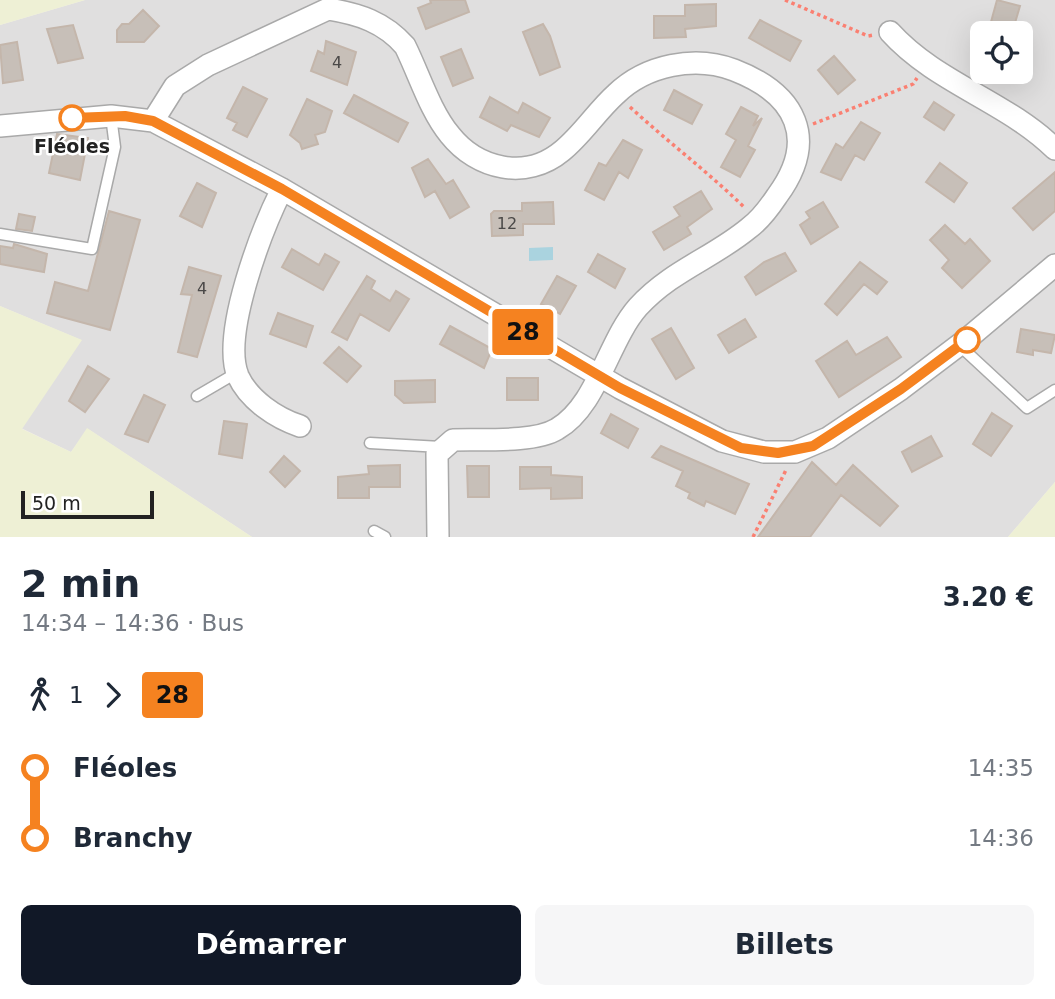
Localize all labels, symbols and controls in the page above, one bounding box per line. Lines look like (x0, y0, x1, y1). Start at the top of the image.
map controls (970, 21, 1033, 84)
button: locate (970, 21, 1033, 84)
house number: 4 (332, 53, 342, 72)
marker: Fléoles (59, 105, 85, 131)
place label: Fléoles (34, 135, 110, 157)
house number: 12 (497, 214, 517, 233)
house number: 4 (197, 279, 207, 298)
line badge: 28 (491, 309, 554, 355)
text: 28 (506, 318, 540, 346)
unlabelled marker (954, 327, 980, 353)
scale bar (21, 488, 154, 520)
text: 50 m (32, 492, 81, 514)
text: 2 min (21, 562, 140, 606)
text: 3.20 € (943, 582, 1034, 612)
text: 14:34 – 14:36 · Bus (21, 610, 244, 636)
icon: walk (21, 676, 59, 714)
icon: forward (94, 676, 132, 714)
text: 28 (156, 681, 189, 709)
text: 1 (69, 682, 84, 708)
text: Fléoles (73, 753, 177, 783)
text: 14:35 (968, 755, 1034, 781)
text: Branchy (73, 823, 193, 853)
text: 14:36 (968, 825, 1034, 851)
button: Démarrer (21, 905, 521, 985)
button: Billets (535, 905, 1034, 985)

